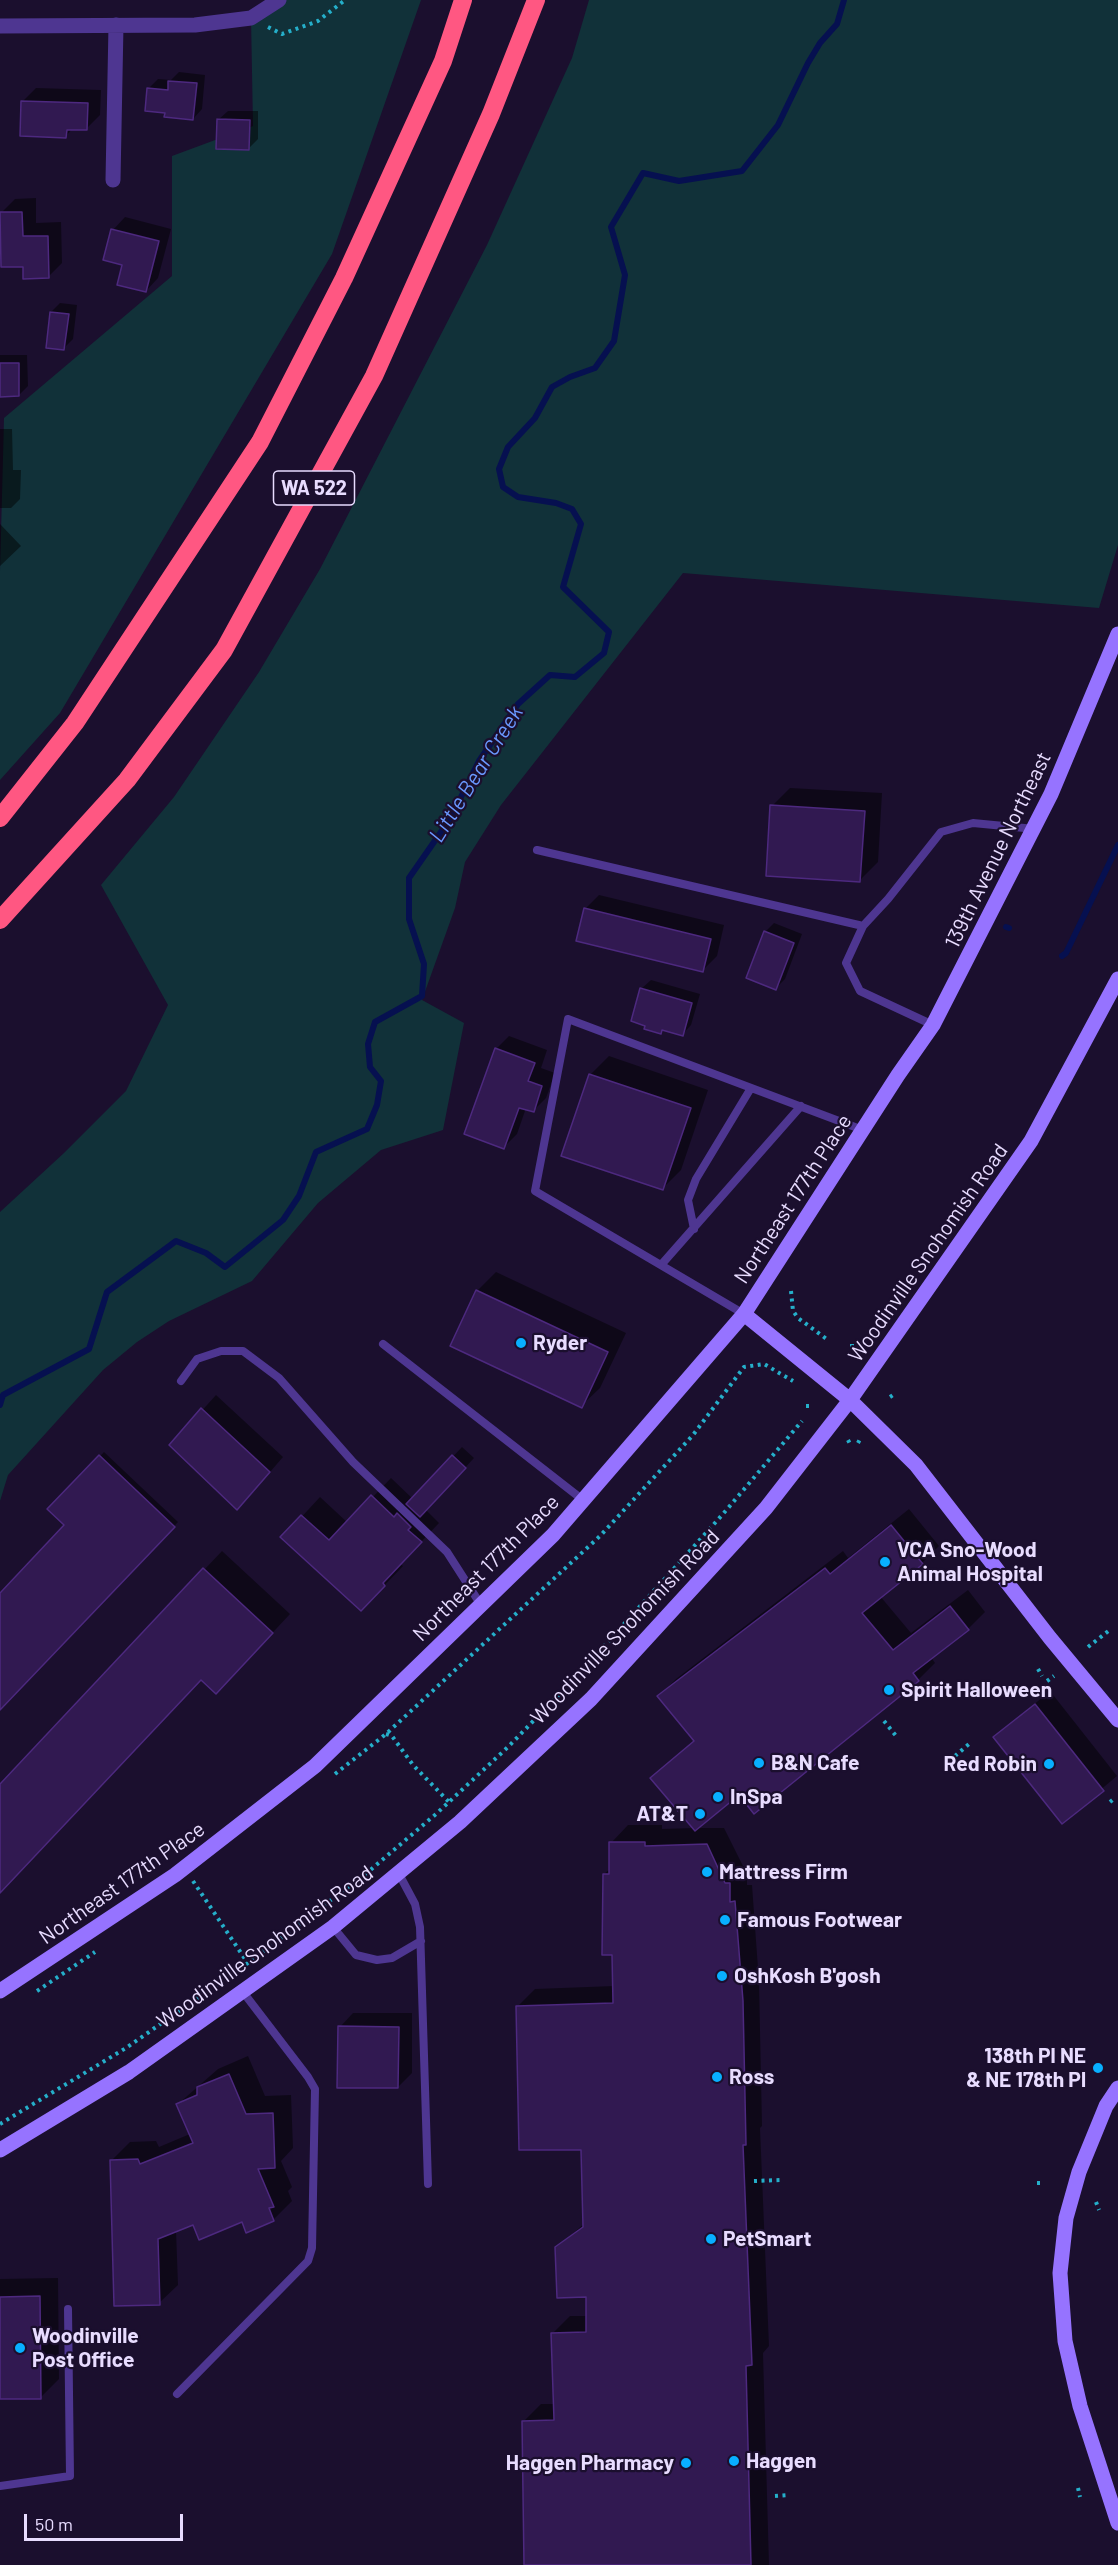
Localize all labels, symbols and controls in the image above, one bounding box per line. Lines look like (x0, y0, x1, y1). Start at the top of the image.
road number: WA 522 (274, 471, 354, 505)
water label: Little Bear Creek (423, 701, 529, 847)
street label: 139th Avenue Northeast (940, 748, 1056, 952)
street label: Northeast 177th Place (729, 1110, 857, 1288)
street label: Woodinville Snohomish Road (843, 1139, 1013, 1367)
place label: Ryder (533, 1330, 587, 1356)
marker: Ryder (514, 1336, 528, 1350)
street label: Northeast 177th Place (408, 1490, 564, 1646)
street label: Woodinville Snohomish Road (525, 1524, 725, 1730)
place label: VCA Sno-Wood Animal Hospital (897, 1537, 1043, 1587)
marker: VCA Sno-Wood Animal Hospital (878, 1555, 892, 1569)
place label: Spirit Halloween (901, 1677, 1052, 1703)
marker: Spirit Halloween (882, 1683, 896, 1697)
place label: B&N Cafe (771, 1750, 859, 1776)
place label: Red Robin (944, 1751, 1037, 1777)
marker: B&N Cafe (752, 1756, 766, 1770)
marker: Red Robin (1042, 1757, 1056, 1771)
place label: InSpa (730, 1784, 783, 1810)
marker: InSpa (711, 1790, 725, 1804)
place label: AT&T (636, 1801, 688, 1827)
marker: AT&T (693, 1807, 707, 1821)
street label: Northeast 177th Place (34, 1816, 210, 1950)
place label: Mattress Firm (719, 1859, 848, 1885)
street label: Woodinville Snohomish Road (152, 1860, 378, 2034)
marker: Mattress Firm (700, 1865, 714, 1879)
place label: Famous Footwear (737, 1907, 902, 1933)
marker: Famous Footwear (718, 1913, 732, 1927)
place label: OshKosh B'gosh (734, 1963, 881, 1989)
marker: OshKosh B'gosh (715, 1969, 729, 1983)
place label: 138th Pl NE & NE 178th Pl (966, 2043, 1086, 2093)
marker: 138th Pl NE & NE 178th Pl (1091, 2061, 1105, 2075)
place label: Ross (729, 2064, 774, 2090)
marker: Ross (710, 2070, 724, 2084)
place label: PetSmart (723, 2226, 811, 2252)
marker: PetSmart (704, 2232, 718, 2246)
place label: Woodinville Post Office (32, 2323, 139, 2373)
marker: Woodinville Post Office (13, 2341, 27, 2355)
place label: Haggen (746, 2448, 817, 2474)
place label: Haggen Pharmacy (506, 2450, 674, 2476)
marker: Haggen (727, 2454, 741, 2468)
marker: Haggen Pharmacy (679, 2456, 693, 2470)
scale bar (27, 2502, 186, 2540)
text: 50 m (35, 2513, 73, 2535)

